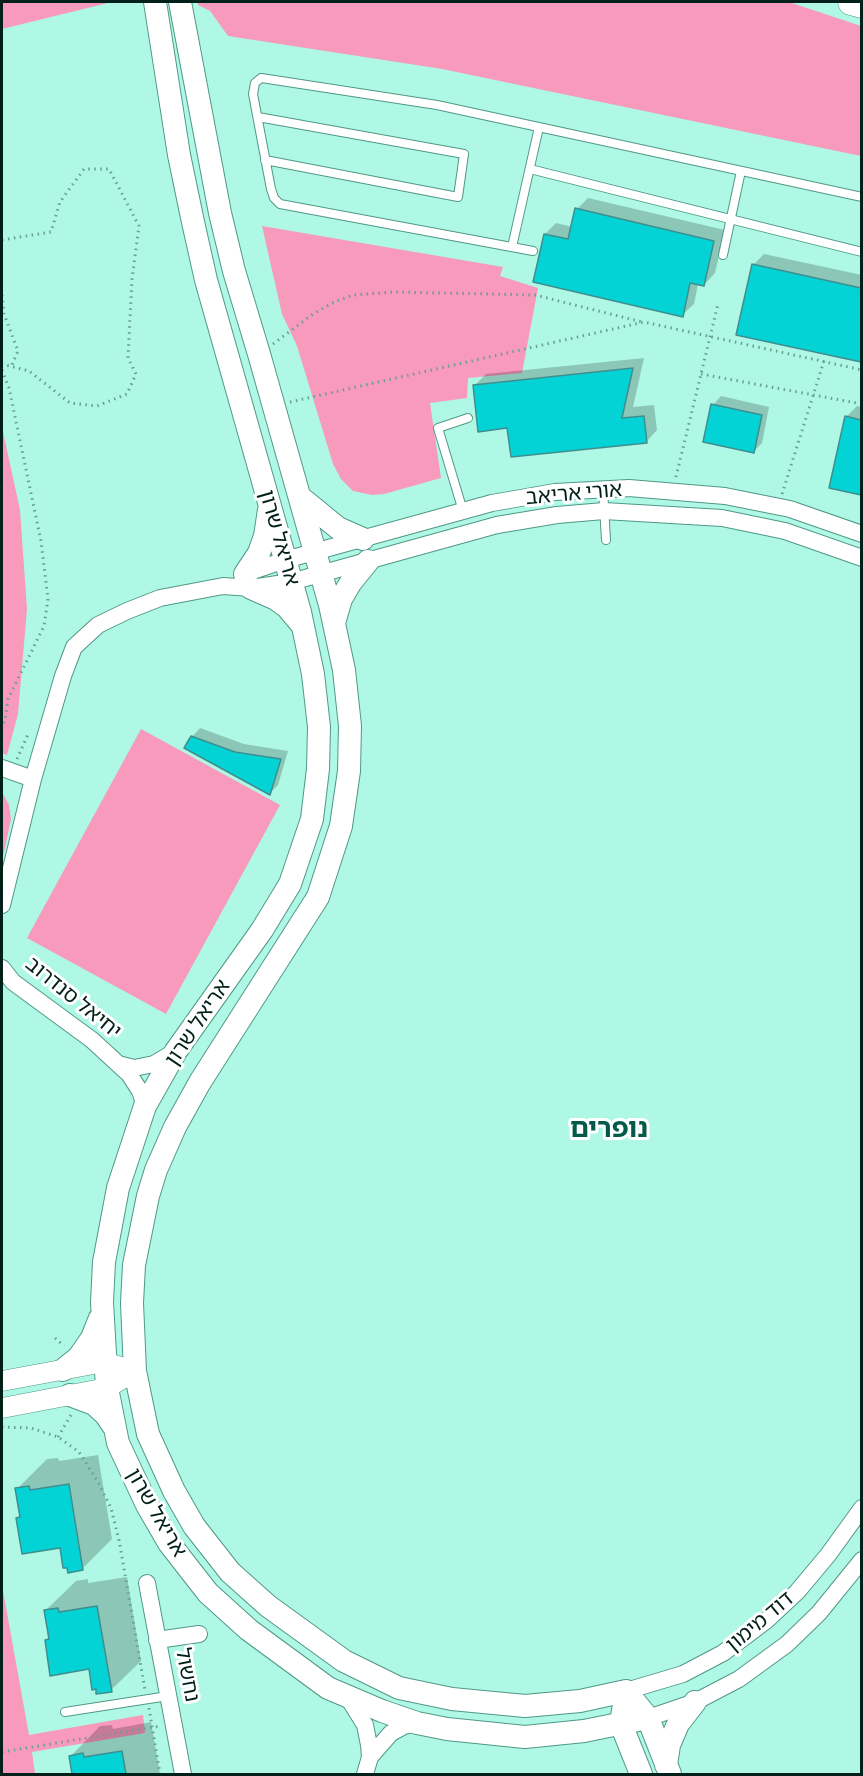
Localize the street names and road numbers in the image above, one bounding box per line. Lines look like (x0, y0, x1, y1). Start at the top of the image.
street label: אורי אריאב (525, 477, 623, 511)
street label: אריאל שרון (253, 487, 305, 589)
street label: יחיאל סנדרוב (20, 952, 126, 1044)
street label: אריאל שרון (160, 975, 236, 1071)
street label: אריאל שרון (120, 1464, 192, 1562)
street label: דוד מימון (721, 1586, 799, 1658)
street label: נחשול (169, 1646, 205, 1704)

